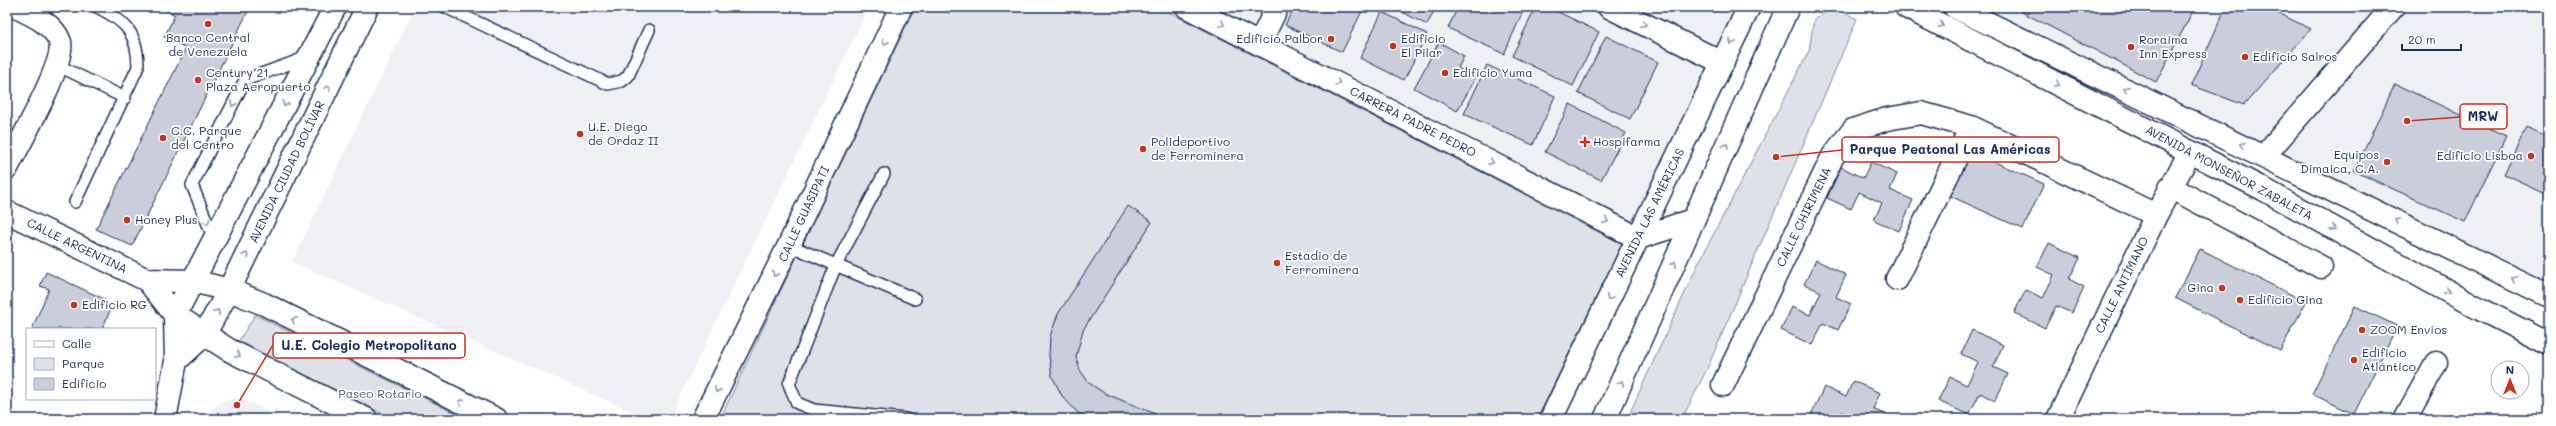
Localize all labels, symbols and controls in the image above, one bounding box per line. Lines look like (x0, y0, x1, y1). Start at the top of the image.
marker: Banco Central de Venezuela (203, 19, 213, 29)
one-way arrow (1217, 19, 1225, 27)
one-way arrow (1640, 19, 1647, 27)
one-way arrow (1937, 20, 1944, 28)
scale bar (2402, 26, 2461, 52)
place label: Banco Central de Venezuela (166, 29, 250, 59)
place label: Edificio Palbor (1236, 30, 1323, 46)
place label: Edificio El Pilar (1401, 30, 1445, 60)
place label: Roraima Inn Express (2139, 31, 2207, 61)
text: 20 m (2408, 31, 2436, 47)
marker: Edificio Palbor (1326, 34, 1336, 44)
one-way arrow (882, 38, 890, 46)
one-way arrow (1729, 38, 1737, 46)
marker: Edificio El Pilar (1388, 41, 1398, 51)
marker: Roraima Inn Express (2126, 42, 2136, 52)
place label: Edificio Salros (2253, 48, 2338, 64)
marker: Edificio Salros (2240, 52, 2250, 62)
place label: Century 21 Plaza Aeropuerto (206, 64, 311, 94)
place label: Edificio Yuma (1453, 64, 1533, 80)
marker: Edificio Yuma (1440, 68, 1450, 78)
marker: Century 21 Plaza Aeropuerto (193, 75, 203, 85)
one-way arrow (1333, 78, 1341, 86)
one-way arrow (2052, 79, 2060, 87)
street label: CARRERA PADRE PEDRO (1347, 82, 1479, 160)
one-way arrow (323, 85, 331, 92)
one-way arrow (2123, 86, 2130, 94)
street label: AVENIDA CIUDAD BOLÍVAR (245, 98, 328, 245)
one-way arrow (230, 100, 238, 107)
one-way arrow (282, 100, 290, 107)
callout: MRW (2460, 104, 2507, 129)
text: MRW (2468, 107, 2498, 124)
place label: U.E. Diego de Ordaz II (588, 118, 659, 148)
street label: AVENIDA MONSEÑOR ZABALETA (2143, 121, 2316, 223)
place label: C.C. Parque del Centro (171, 122, 242, 152)
marker: U.E. Diego de Ordaz II (575, 129, 585, 139)
marker: C.C. Parque del Centro (158, 133, 168, 143)
place label: Polideportivo de Ferrominera (1151, 133, 1244, 163)
place label: Hospifarma (1593, 133, 1661, 149)
marker: Hospifarma (1580, 137, 1590, 147)
callout: Parque Peatonal Las Américas (1842, 137, 2059, 162)
text: Parque Peatonal Las Américas (1849, 140, 2051, 157)
one-way arrow (1721, 142, 1729, 150)
one-way arrow (2240, 143, 2247, 150)
marker: Polideportivo de Ferrominera (1138, 144, 1148, 154)
street label: AVENIDA LAS AMÉRICAS (1611, 145, 1688, 280)
place label: Equipos Dimaica, C.A. (2300, 146, 2379, 176)
place label: Edificio Lisboa (2437, 147, 2523, 163)
marker: Edificio Lisboa (2526, 151, 2536, 161)
one-way arrow (1486, 157, 1494, 164)
marker: Equipos Dimaica, C.A. (2382, 157, 2392, 167)
street label: CALLE GUASIPATI (774, 163, 832, 264)
street label: CALLE CHIRIMENA (1772, 164, 1834, 269)
place label: Honey Plus (135, 211, 198, 227)
street label: CALLE ARGENTINA (25, 214, 130, 276)
marker: Honey Plus (122, 215, 132, 225)
one-way arrow (1602, 216, 1609, 224)
one-way arrow (203, 218, 211, 225)
one-way arrow (2394, 218, 2402, 226)
one-way arrow (2329, 224, 2336, 231)
street label: CALLE ANTÍMANO (2091, 234, 2151, 336)
place label: Estadio de Ferrominera (1285, 247, 1359, 277)
one-way arrow (241, 252, 249, 259)
marker: Estadio de Ferrominera (1272, 258, 1282, 268)
one-way arrow (1669, 261, 1677, 269)
one-way arrow (772, 269, 780, 277)
one-way arrow (2511, 276, 2518, 284)
place label: Gina (2187, 279, 2214, 295)
marker: Gina (2217, 283, 2227, 293)
one-way arrow (2443, 286, 2450, 294)
place label: Edificio Gina (2248, 291, 2323, 307)
one-way arrow (1606, 294, 1614, 301)
marker: Edificio Gina (2235, 295, 2245, 305)
place label: Edificio RG (82, 296, 147, 312)
marker: Edificio RG (69, 300, 79, 310)
one-way arrow (212, 309, 219, 317)
one-way arrow (291, 317, 298, 325)
place label: ZOOM Envíos (2370, 321, 2447, 337)
marker: ZOOM Envíos (2357, 325, 2367, 335)
legend (26, 328, 156, 400)
callout: U.E. Colegio Metropolitano (273, 333, 465, 358)
text: Calle (62, 335, 92, 351)
text: U.E. Colegio Metropolitano (281, 336, 457, 353)
place label: Edificio Atlántico (2362, 344, 2416, 374)
one-way arrow (233, 350, 241, 357)
text: Parque (62, 355, 105, 371)
marker: Edificio Atlántico (2349, 355, 2359, 365)
north arrow (2490, 360, 2530, 400)
text: N (2506, 362, 2514, 377)
text: Edificio (62, 375, 106, 391)
one-way arrow (1616, 380, 1624, 388)
park label: Paseo Rotario (338, 385, 422, 401)
one-way arrow (714, 386, 722, 393)
one-way arrow (458, 399, 465, 407)

